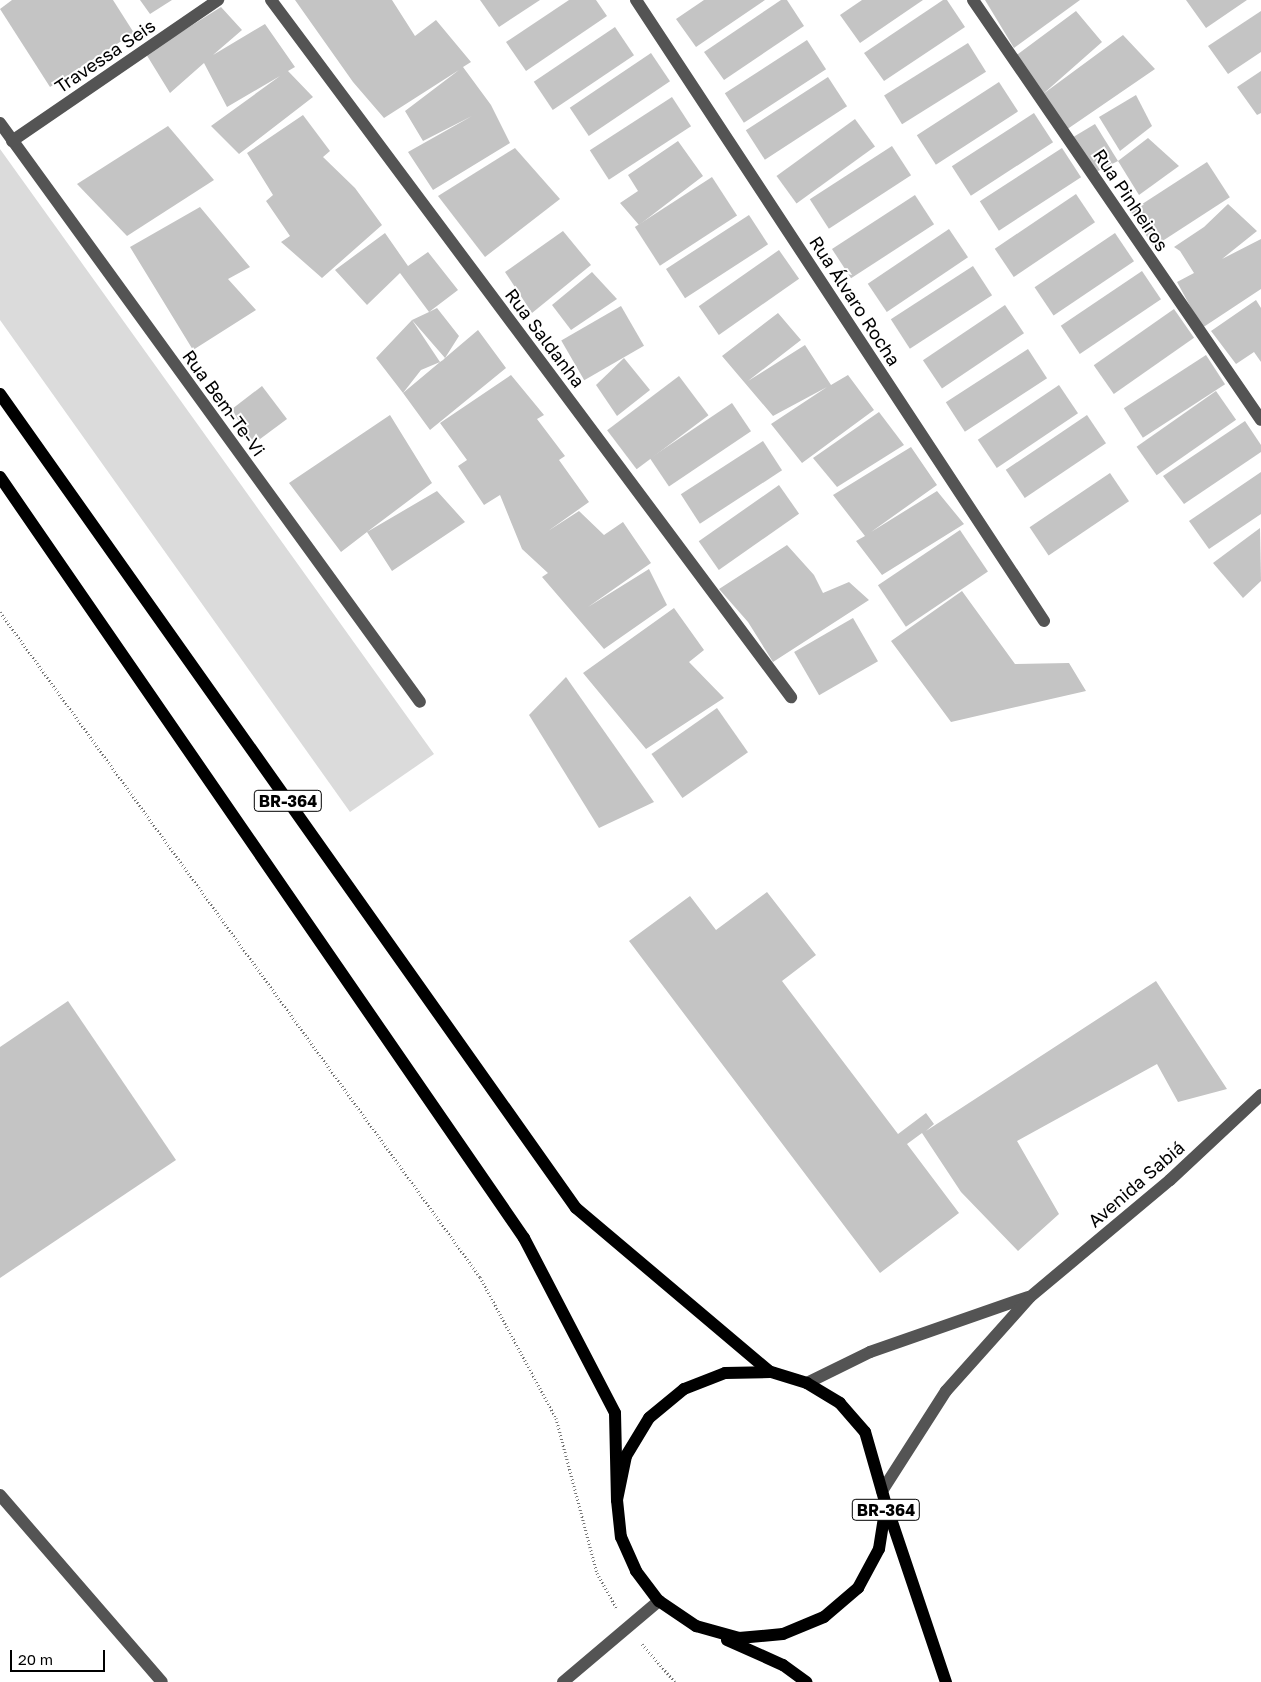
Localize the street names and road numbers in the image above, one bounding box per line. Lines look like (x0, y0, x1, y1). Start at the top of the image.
street label: Travessa Seis (51, 14, 159, 98)
street label: Rua Pinheiros (1089, 145, 1173, 255)
street label: Rua Álvaro Rocha (805, 232, 905, 370)
street label: Rua Saldanha (501, 284, 589, 392)
street label: Rua Bem-Te-Vi (178, 346, 270, 460)
road number: BR-364 (253, 788, 323, 814)
street label: Avenida Sabiá (1083, 1136, 1189, 1232)
road number: BR-364 (851, 1496, 921, 1524)

